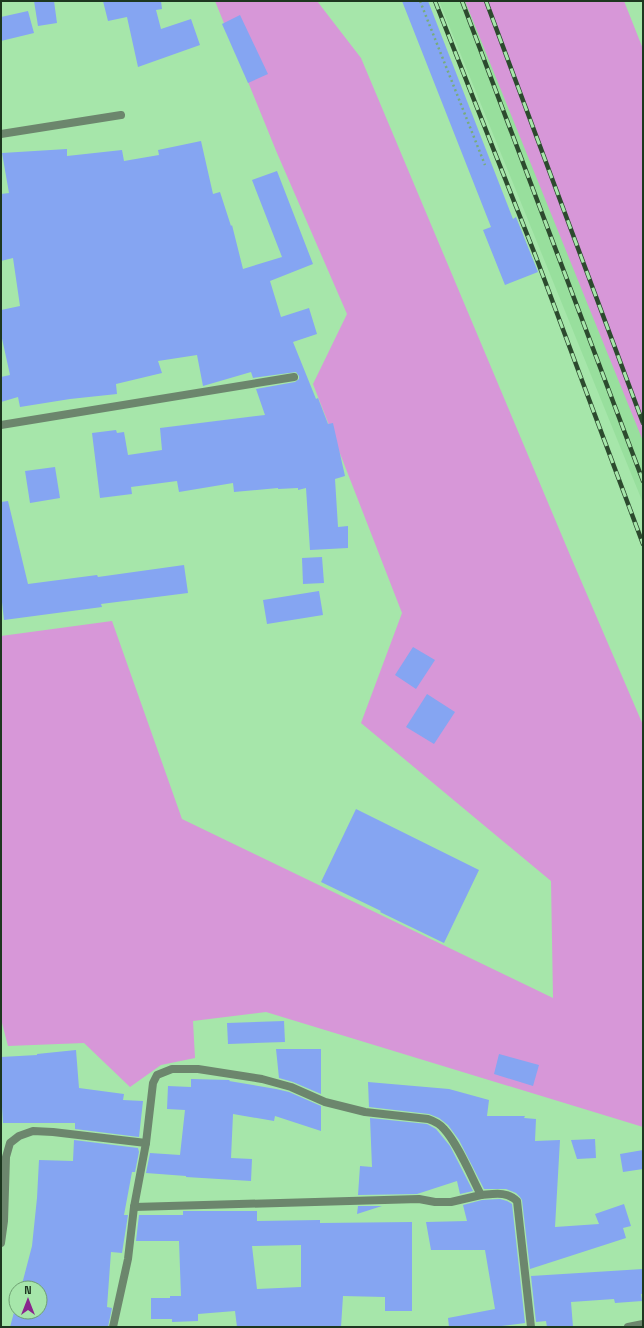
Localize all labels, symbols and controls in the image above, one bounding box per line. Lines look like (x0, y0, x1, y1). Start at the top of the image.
north arrow (8, 1280, 48, 1320)
text: N (24, 1283, 32, 1297)

